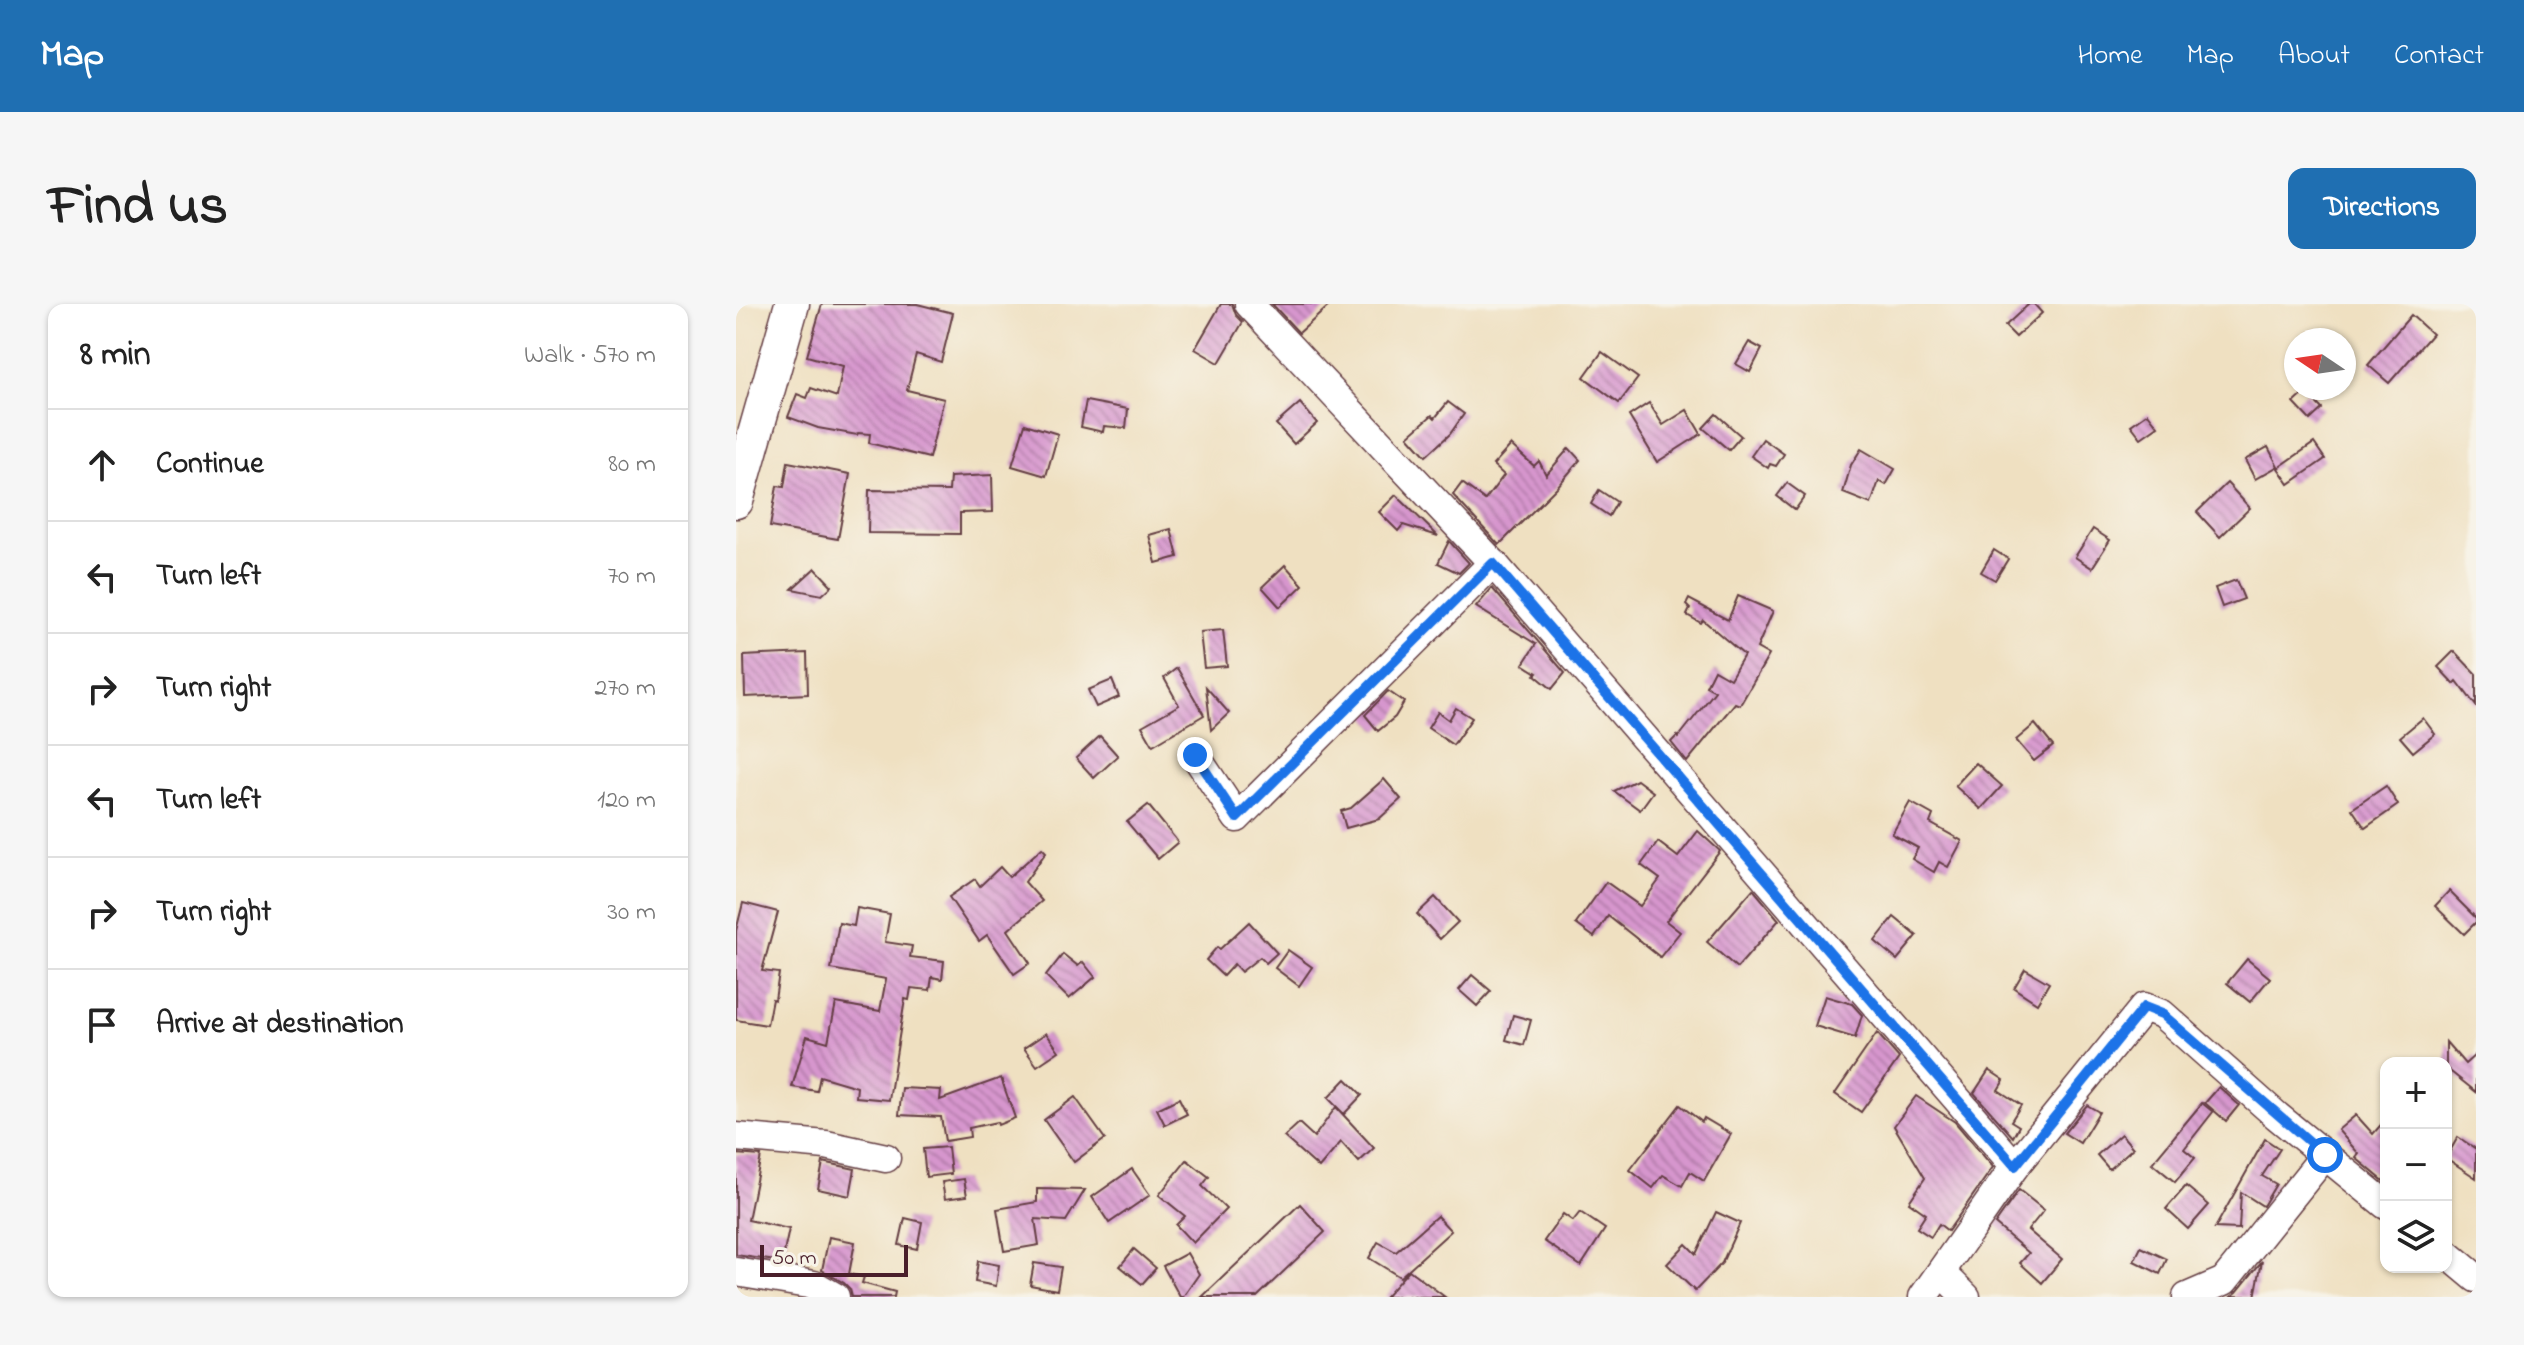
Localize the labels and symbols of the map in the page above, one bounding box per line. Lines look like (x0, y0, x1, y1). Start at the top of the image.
north arrow (2284, 328, 2356, 400)
route end (1177, 737, 1213, 773)
route start (2307, 1137, 2343, 1173)
scale bar (760, 1241, 908, 1277)

